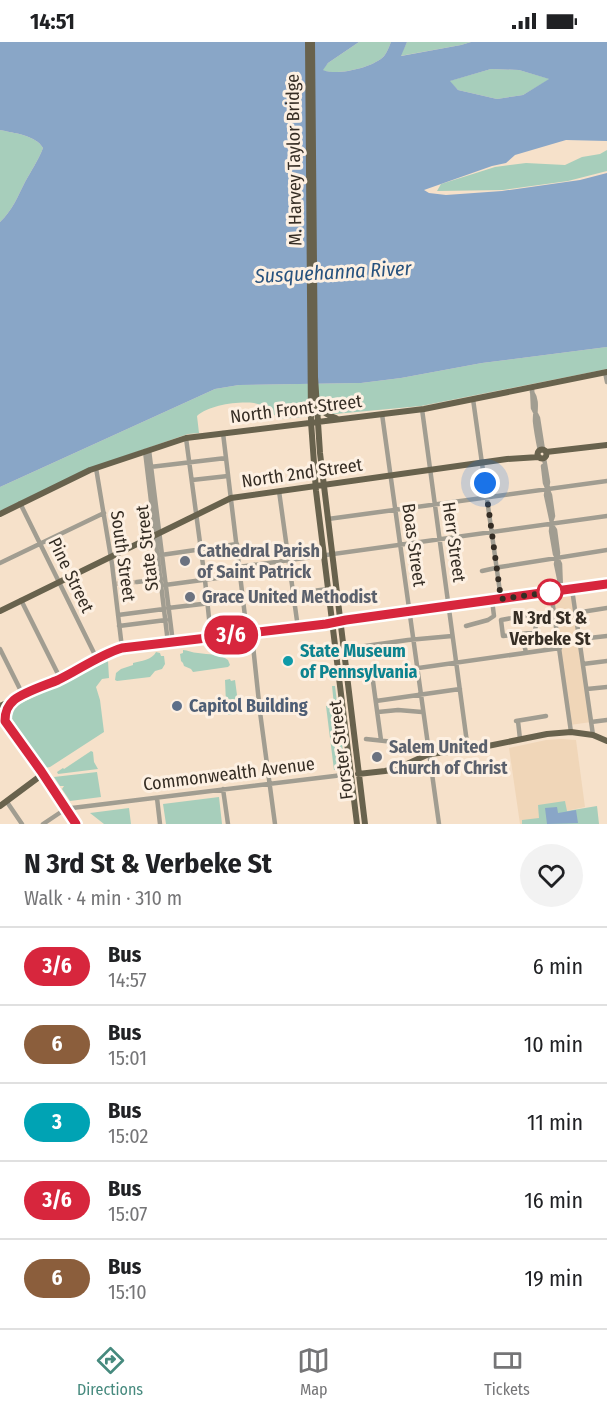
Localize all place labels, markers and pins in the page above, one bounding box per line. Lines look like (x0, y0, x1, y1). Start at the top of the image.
place label: Cathedral Parish of Saint Patrick (197, 540, 320, 583)
marker: Cathedral Parish of Saint Patrick (178, 554, 192, 568)
marker: N 3rd St & Verbeke St (537, 579, 563, 605)
place label: Grace United Methodist (202, 586, 378, 608)
marker: Grace United Methodist (183, 590, 197, 604)
place label: N 3rd St & Verbeke St (508, 607, 591, 650)
place label: State Museum of Pennsylvania (300, 640, 418, 683)
marker: State Museum of Pennsylvania (281, 654, 295, 668)
place label: Capitol Building (189, 695, 308, 717)
marker: Capitol Building (170, 699, 184, 713)
place label: Salem United Church of Christ (389, 736, 508, 779)
marker: Salem United Church of Christ (370, 750, 384, 764)

